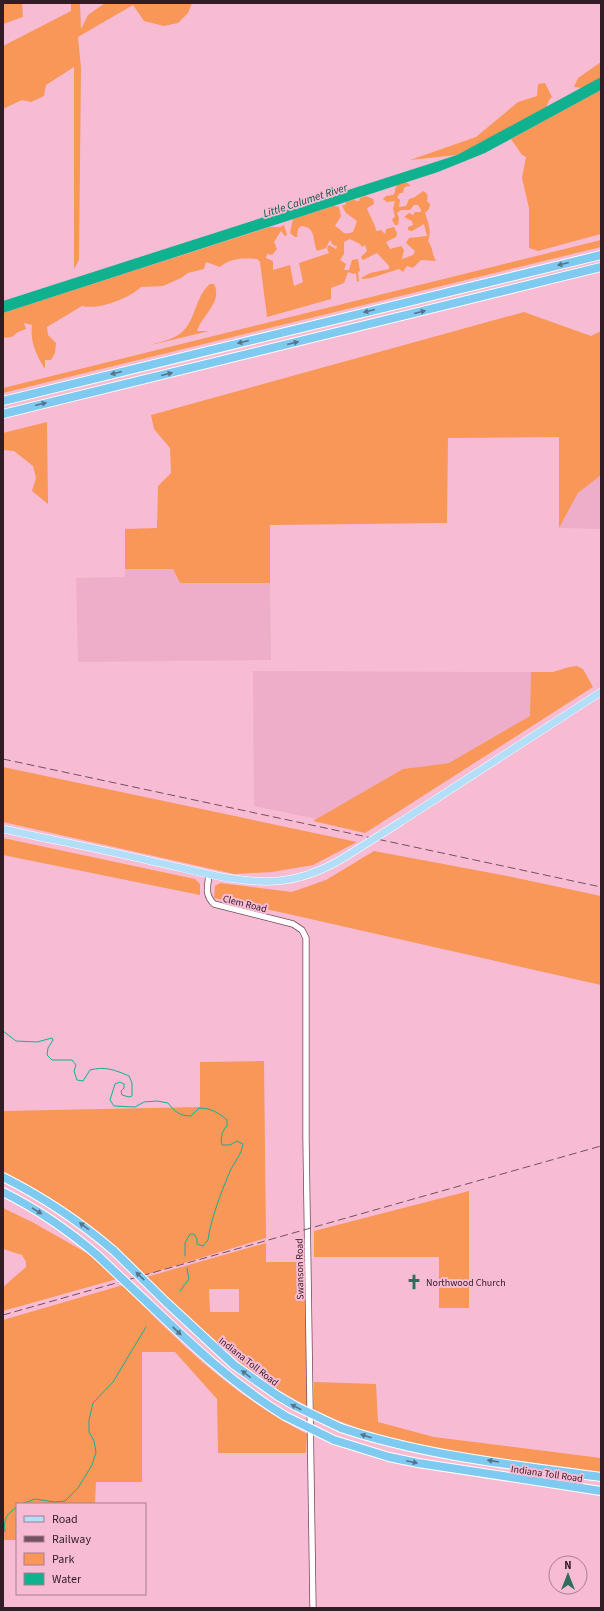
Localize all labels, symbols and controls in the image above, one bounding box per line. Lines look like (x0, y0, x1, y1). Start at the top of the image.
water label: Little Calumet River (261, 179, 350, 221)
one-way arrow (557, 261, 569, 267)
one-way arrow (414, 308, 426, 314)
one-way arrow (363, 309, 375, 315)
one-way arrow (287, 339, 300, 345)
one-way arrow (236, 340, 249, 346)
one-way arrow (110, 370, 122, 376)
one-way arrow (161, 370, 173, 376)
one-way arrow (35, 401, 47, 407)
street label: Clem Road (221, 892, 268, 916)
one-way arrow (31, 1207, 43, 1214)
one-way arrow (79, 1223, 89, 1231)
street label: Swanson Road (292, 1238, 308, 1300)
one-way arrow (135, 1272, 145, 1281)
church icon: Northwood Church (405, 1273, 423, 1291)
place label: Northwood Church (426, 1276, 506, 1290)
one-way arrow (172, 1326, 182, 1336)
street label: Indiana Toll Road (216, 1334, 281, 1390)
one-way arrow (240, 1370, 251, 1378)
one-way arrow (290, 1404, 302, 1410)
one-way arrow (359, 1433, 371, 1439)
one-way arrow (487, 1458, 499, 1464)
one-way arrow (406, 1459, 419, 1465)
street label: Indiana Toll Road (510, 1462, 584, 1486)
legend (16, 1503, 146, 1595)
text: Road (52, 1511, 78, 1528)
text: Railway (52, 1531, 91, 1548)
text: Park (52, 1551, 74, 1568)
north arrow (548, 1555, 588, 1595)
text: N (564, 1558, 572, 1573)
text: Water (52, 1571, 82, 1588)

